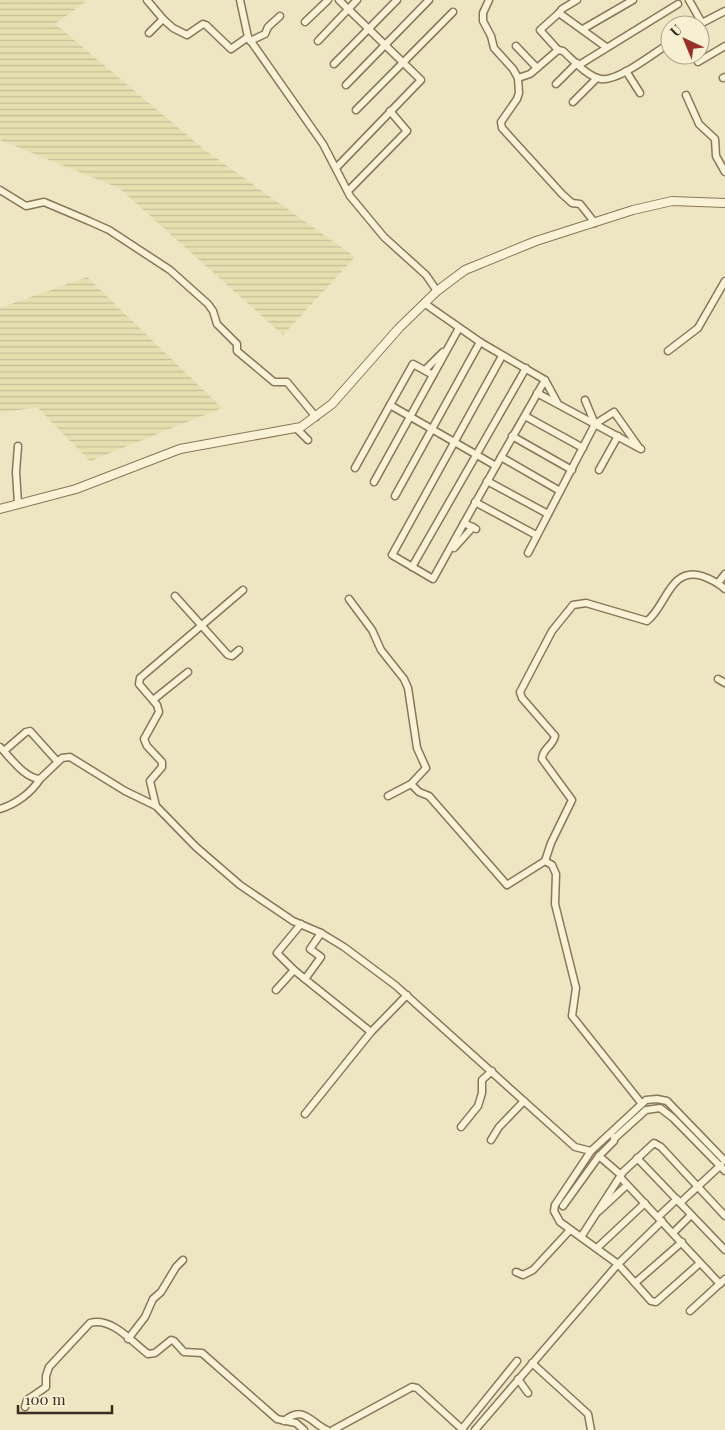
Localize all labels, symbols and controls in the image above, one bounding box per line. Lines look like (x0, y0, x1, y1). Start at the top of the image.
north arrow (660, 15, 710, 65)
text: U (666, 20, 686, 40)
scale bar (18, 1382, 111, 1414)
text: 100 m (25, 1389, 66, 1409)

